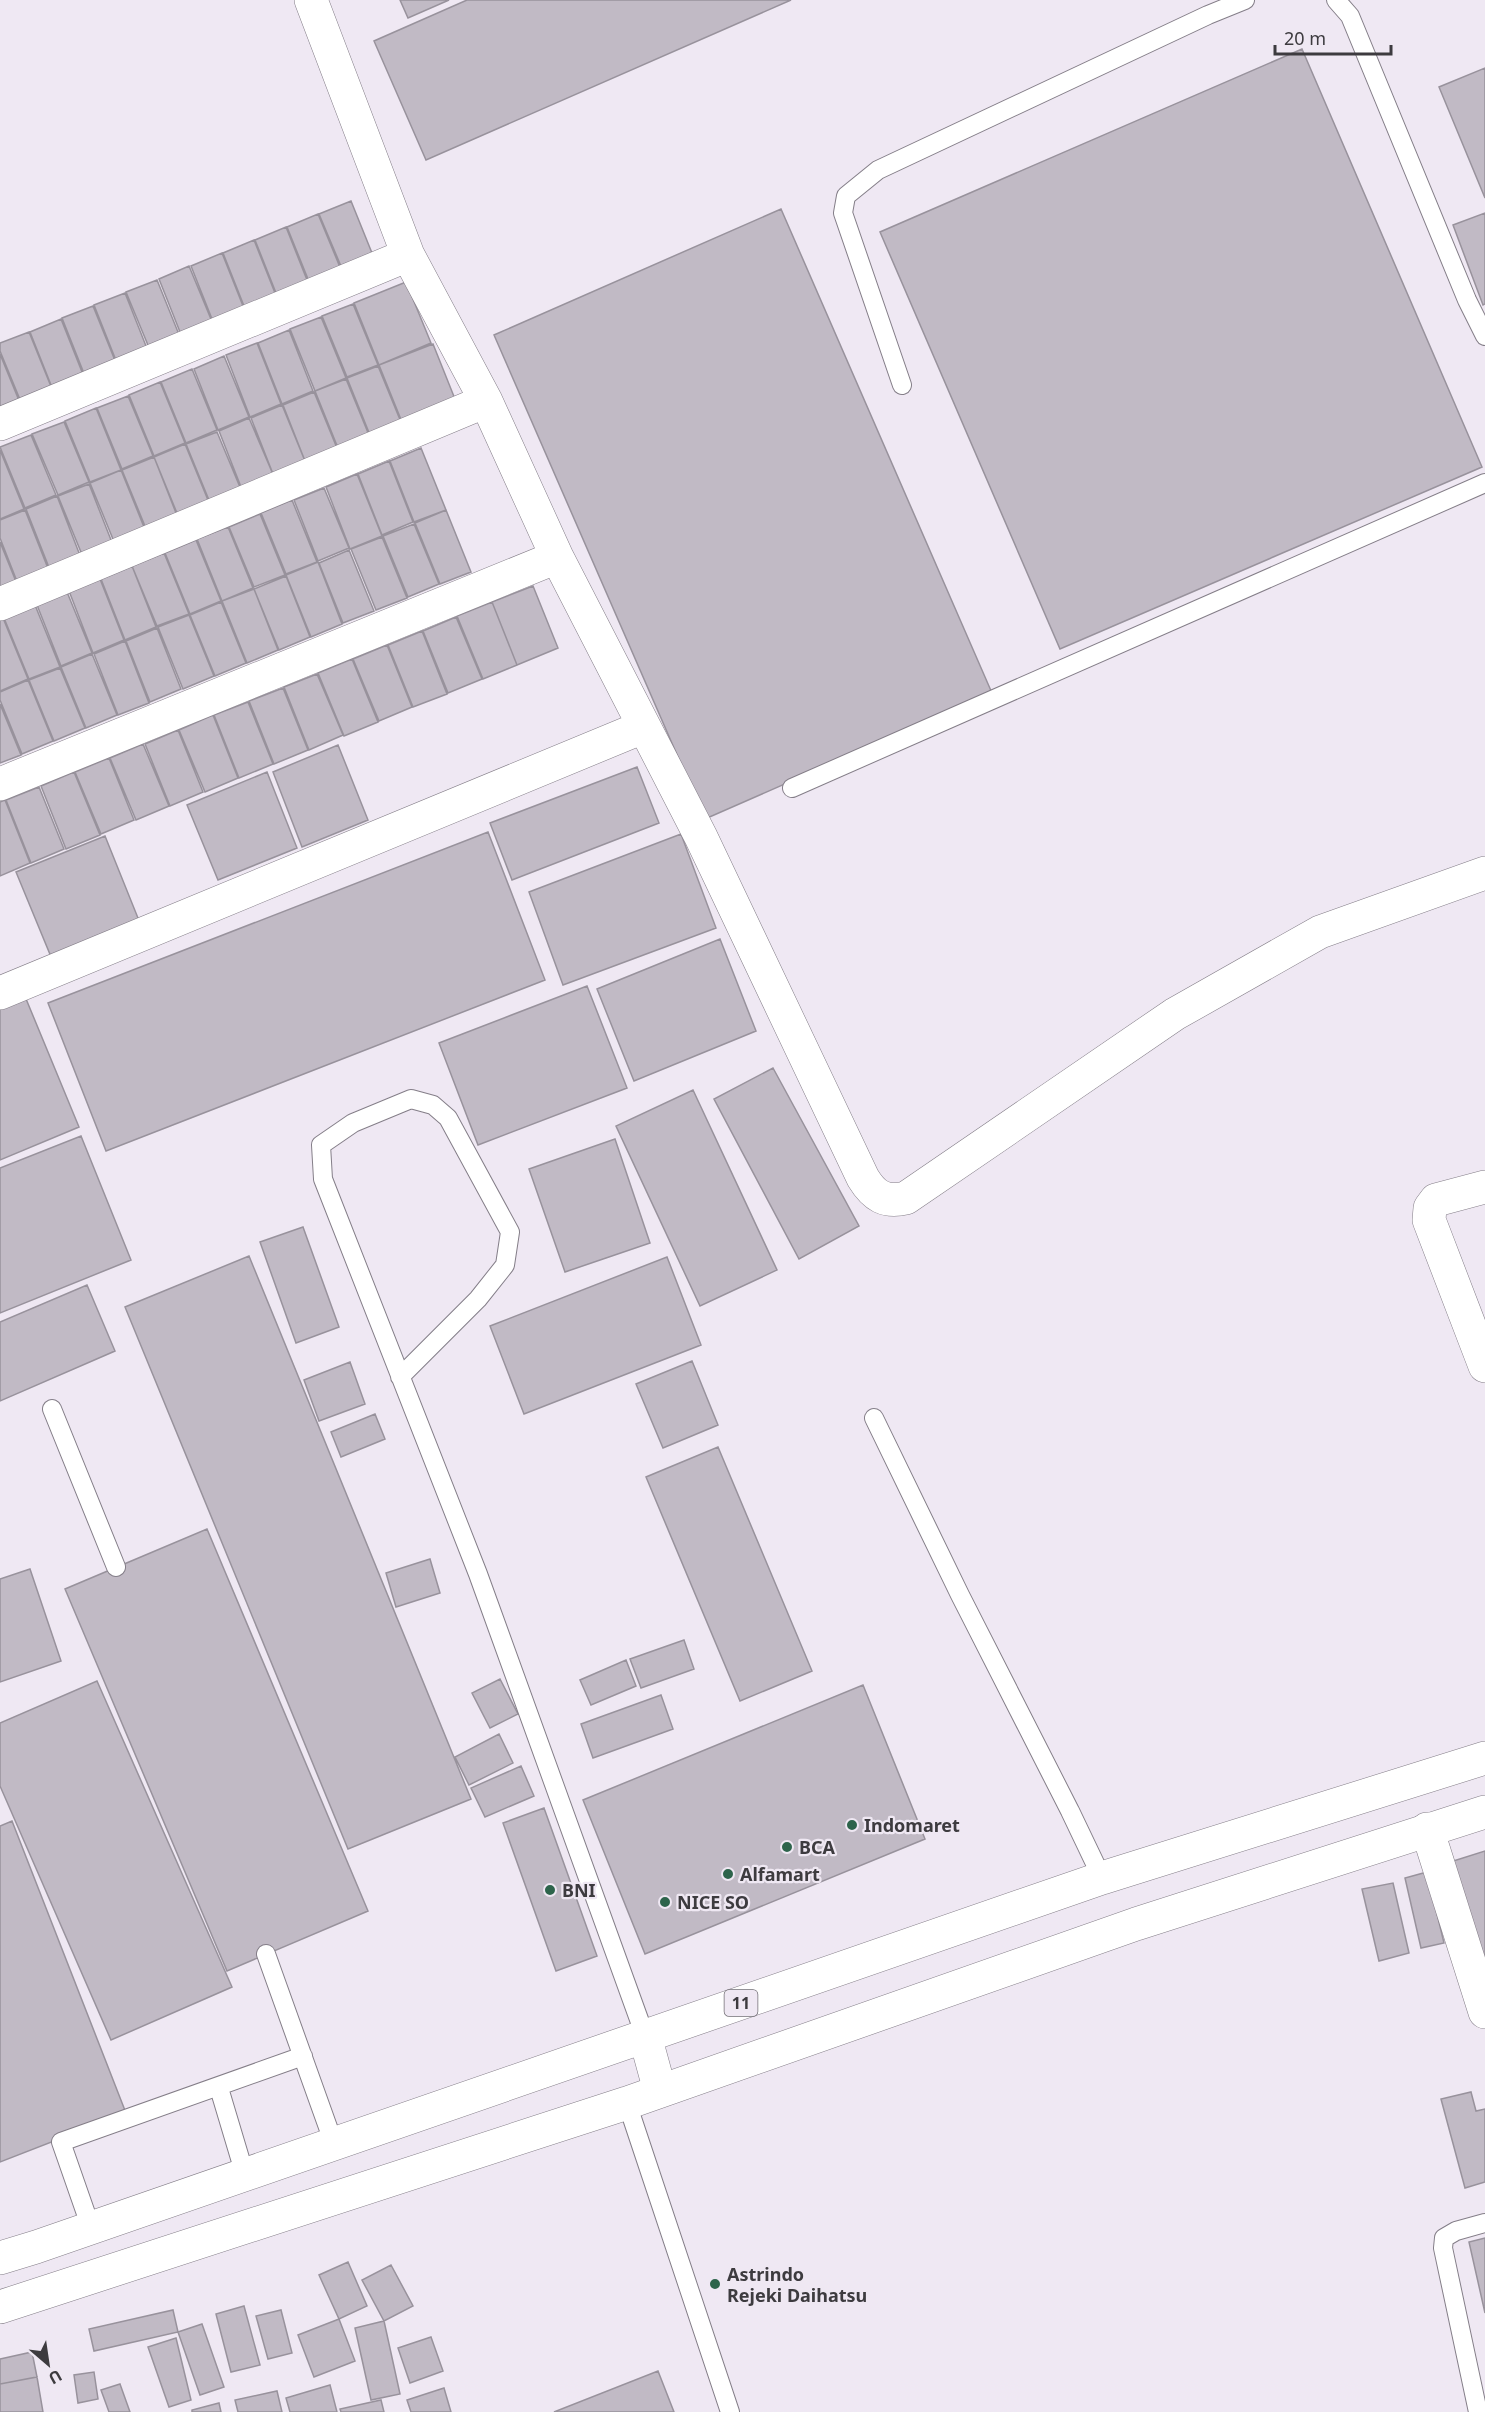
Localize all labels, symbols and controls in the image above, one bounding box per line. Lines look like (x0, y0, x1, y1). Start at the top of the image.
scale bar (1275, 18, 1390, 56)
text: 20 m (1284, 26, 1326, 50)
place label: Indomaret (864, 1813, 960, 1837)
marker: Indomaret (845, 1818, 859, 1832)
place label: BCA (799, 1835, 836, 1859)
marker: BCA (780, 1840, 794, 1854)
place label: Alfamart (740, 1862, 820, 1886)
marker: Alfamart (721, 1867, 735, 1881)
place label: BNI (562, 1878, 596, 1902)
marker: BNI (543, 1883, 557, 1897)
place label: NICE SO (677, 1890, 749, 1914)
marker: NICE SO (658, 1895, 672, 1909)
road number: 11 (724, 1990, 758, 2016)
place label: Astrindo Rejeki Daihatsu (727, 2262, 867, 2307)
marker: Astrindo Rejeki Daihatsu (708, 2277, 722, 2291)
north arrow (18, 2334, 78, 2394)
text: U (45, 2365, 66, 2390)

